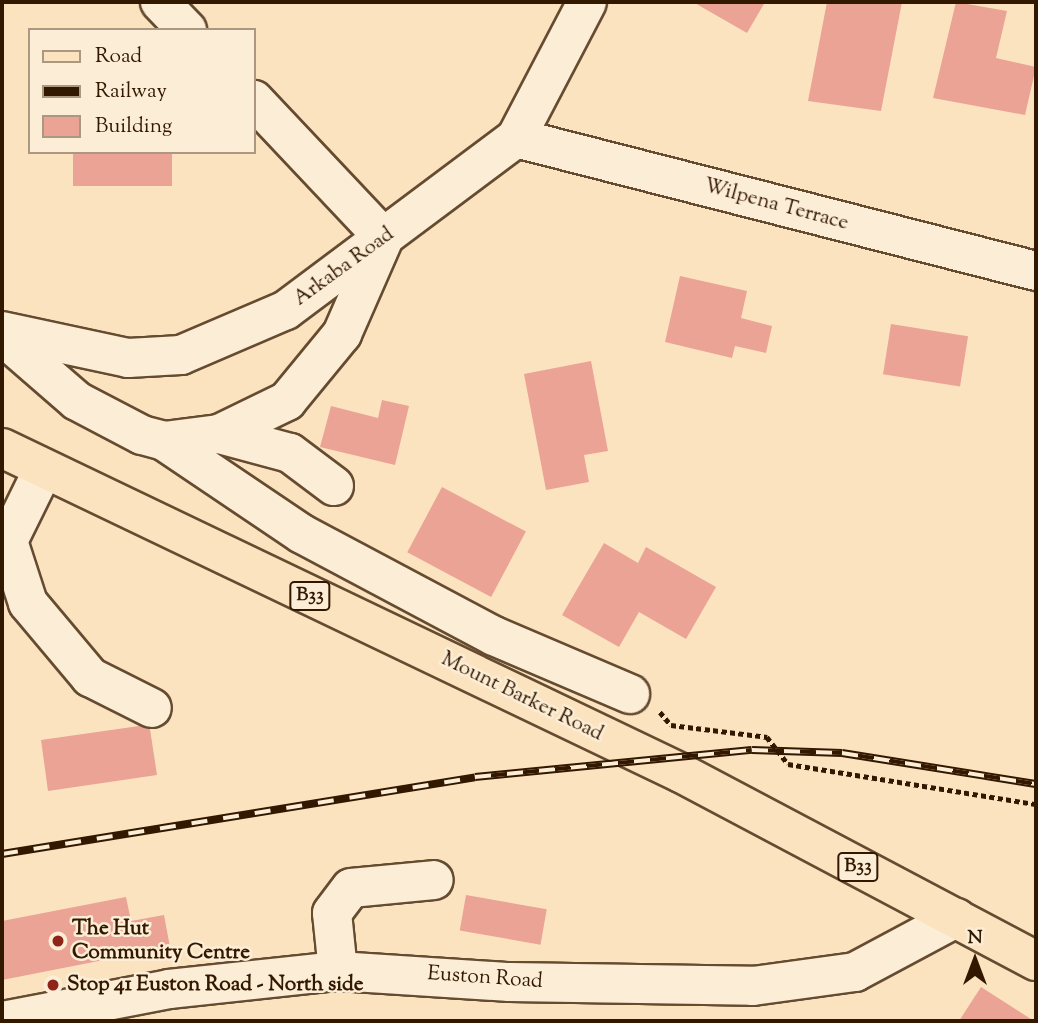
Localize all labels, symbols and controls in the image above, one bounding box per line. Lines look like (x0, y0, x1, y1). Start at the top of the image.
legend (28, 28, 256, 154)
text: Road (95, 42, 142, 72)
text: Railway (95, 77, 167, 107)
text: Building (95, 112, 172, 142)
street label: Wilpena Terrace (701, 174, 851, 236)
street label: Arkaba Road (289, 222, 399, 312)
road number: B33 (289, 580, 331, 611)
street label: Mount Barker Road (437, 647, 607, 747)
road number: B33 (837, 852, 879, 882)
place label: The Hut Community Centre (72, 916, 250, 966)
north arrow (940, 925, 1010, 995)
text: N (967, 925, 983, 952)
marker: The Hut Community Centre (50, 933, 66, 949)
street label: Euston Road (426, 961, 544, 995)
place label: Stop 41 Euston Road - North side (67, 972, 364, 998)
marker: Stop 41 Euston Road - North side (45, 977, 61, 993)

